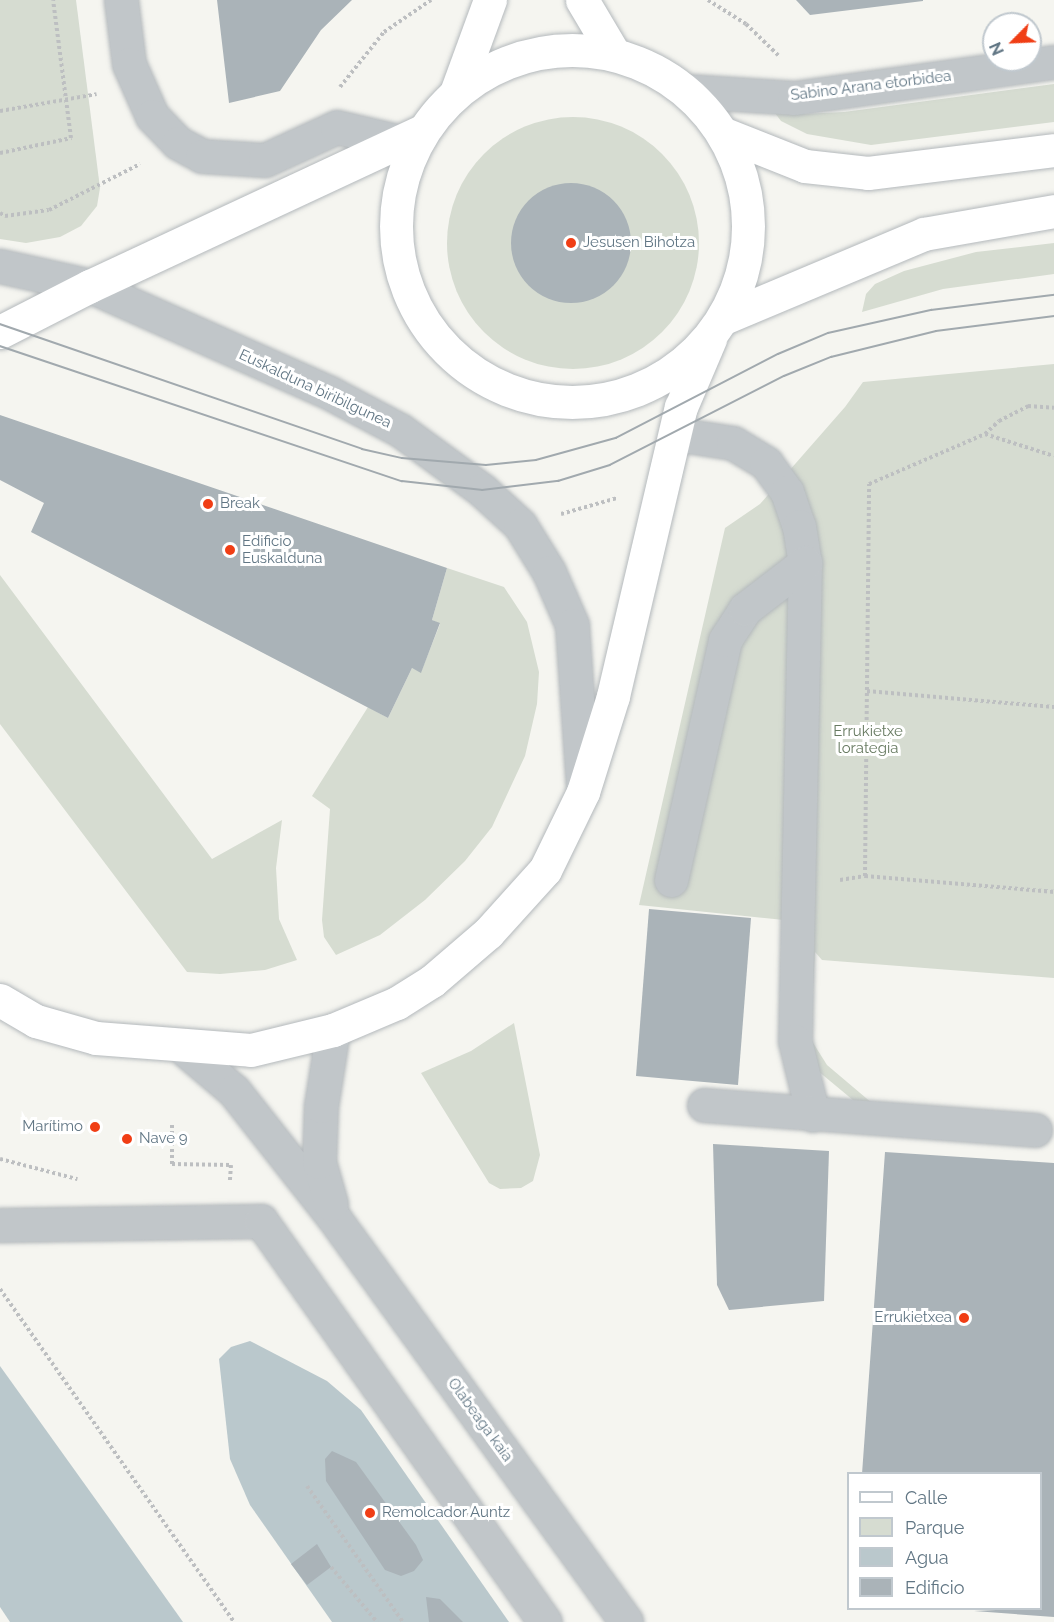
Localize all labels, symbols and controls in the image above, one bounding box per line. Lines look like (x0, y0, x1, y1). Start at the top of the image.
north arrow (982, 12, 1042, 72)
text: N (986, 39, 1008, 58)
street label: Sabino Arana etorbidea (789, 67, 953, 105)
place label: Jesusen Bihotza (583, 234, 695, 252)
marker: Jesusen Bihotza (564, 236, 578, 250)
street label: Euskalduna biribilgunea (236, 346, 394, 432)
place label: Break (220, 495, 260, 513)
marker: Break (201, 497, 215, 511)
place label: Edificio Euskalduna (242, 532, 322, 567)
marker: Edificio Euskalduna (223, 543, 237, 557)
park label: Errukietxe lorategia (833, 722, 903, 757)
place label: Marítimo (22, 1118, 83, 1136)
marker: Marítimo (88, 1120, 102, 1134)
place label: Nave 9 (139, 1130, 188, 1148)
marker: Nave 9 (120, 1132, 134, 1146)
place label: Errukietxea (874, 1309, 952, 1327)
marker: Errukietxea (957, 1311, 971, 1325)
street label: Olabeaga kaia (444, 1375, 516, 1465)
legend (847, 1472, 1042, 1610)
text: Calle (905, 1487, 948, 1508)
place label: Remolcador Auntz (382, 1504, 511, 1522)
marker: Remolcador Auntz (363, 1506, 377, 1520)
text: Parque (905, 1517, 964, 1538)
text: Agua (905, 1547, 949, 1568)
text: Edificio (905, 1577, 964, 1598)

